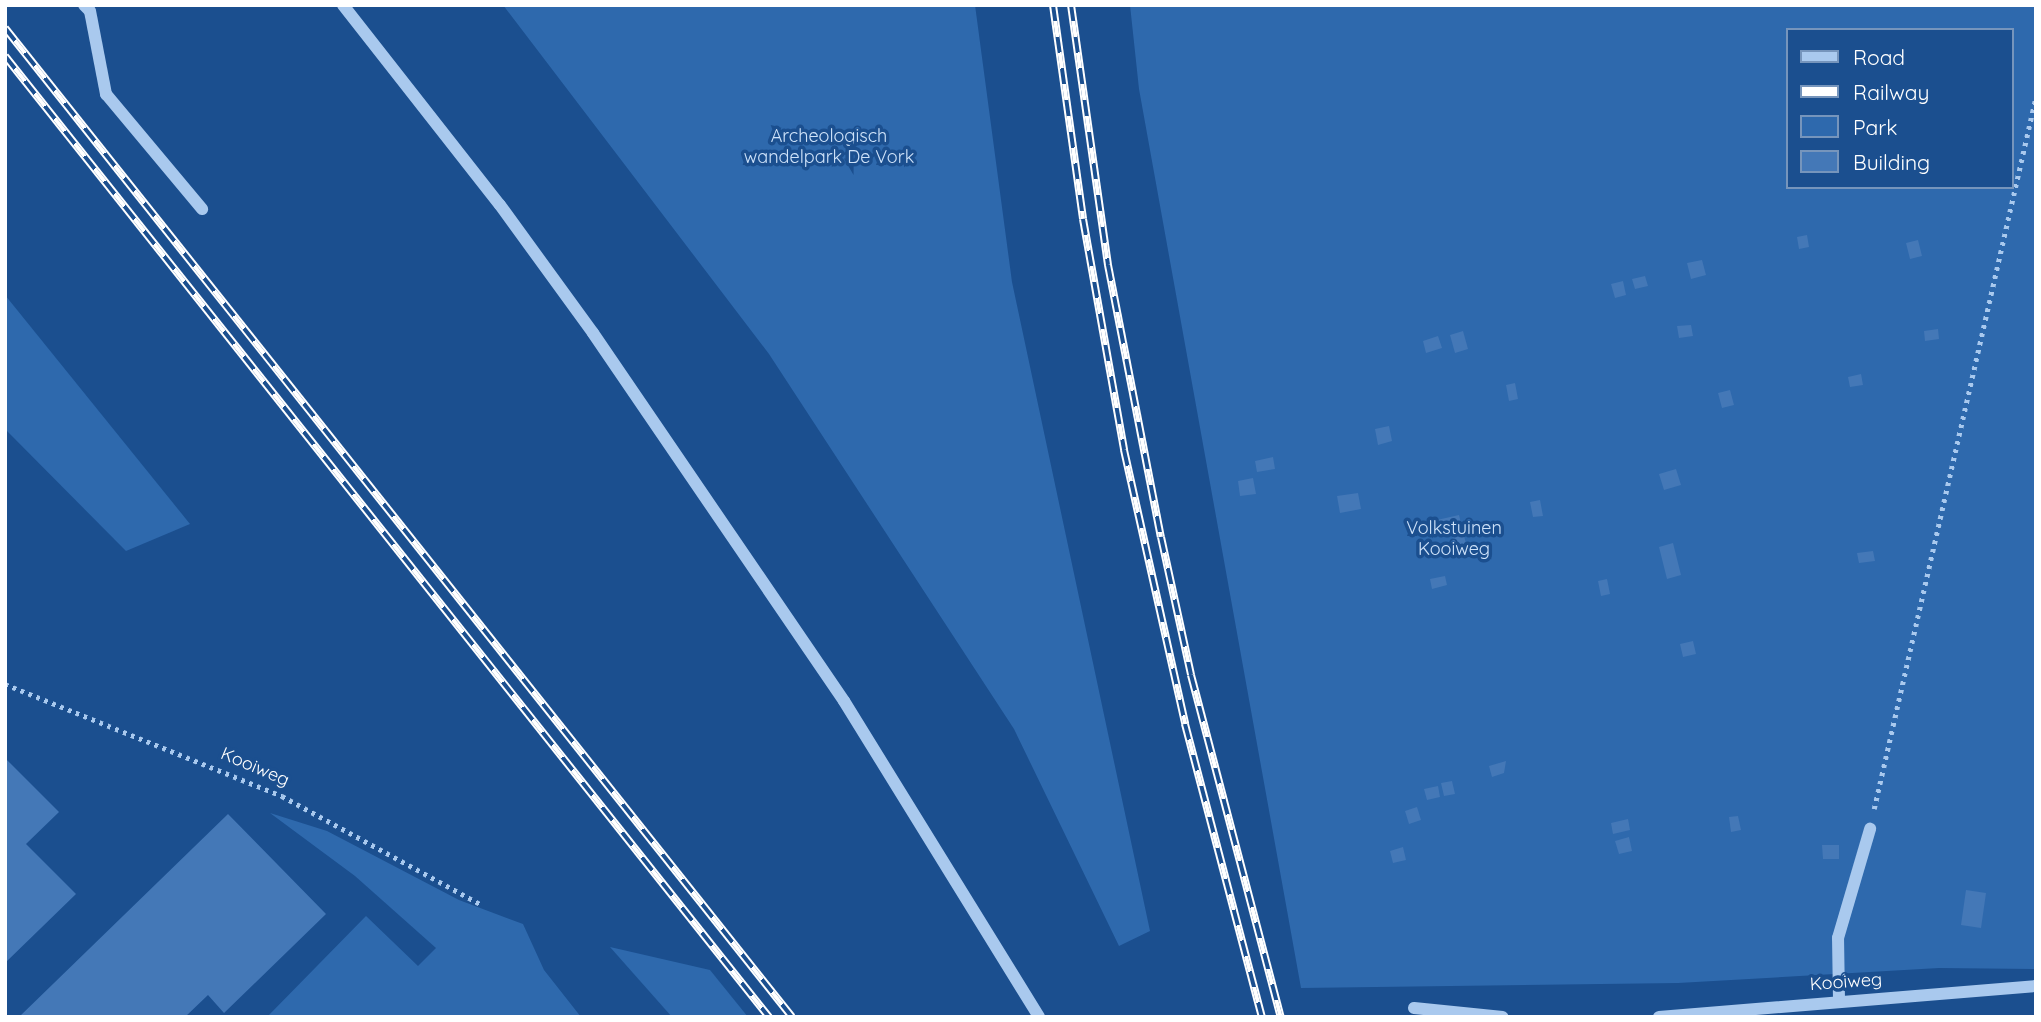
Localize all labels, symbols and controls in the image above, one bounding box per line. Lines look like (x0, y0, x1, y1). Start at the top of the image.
legend (1786, 28, 2013, 189)
text: Road (1853, 44, 1905, 70)
text: Railway (1853, 79, 1929, 105)
text: Park (1853, 114, 1897, 140)
park label: Archeologisch wandelpark De Vork (744, 126, 914, 168)
text: Building (1853, 149, 1930, 175)
park label: Volkstuinen Kooiweg (1406, 518, 1502, 560)
street label: Kooiweg (218, 743, 292, 791)
street label: Kooiweg (1809, 969, 1883, 995)

